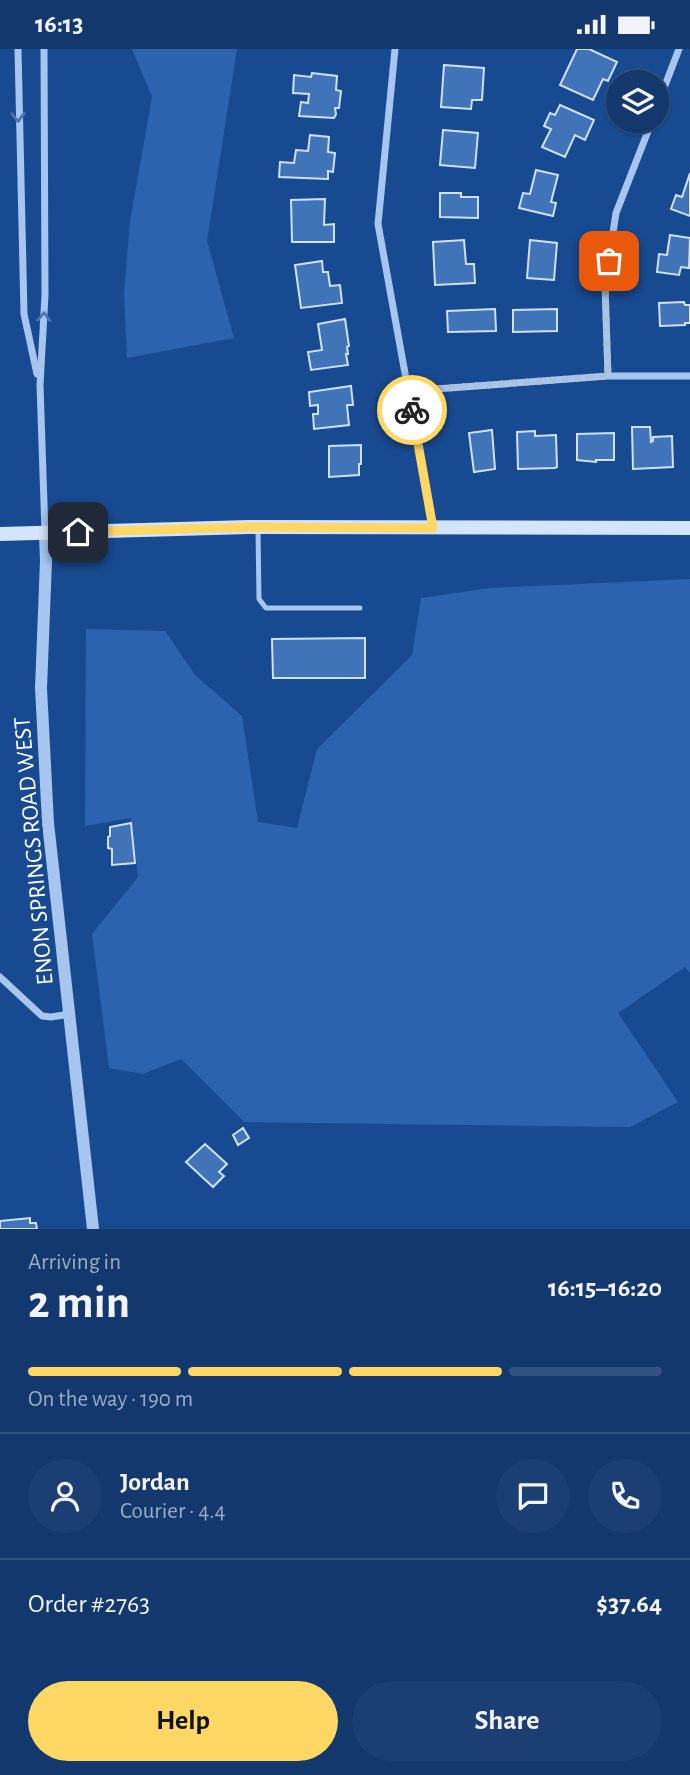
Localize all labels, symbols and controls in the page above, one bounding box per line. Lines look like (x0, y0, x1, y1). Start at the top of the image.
text: 16:13 (35, 11, 83, 37)
map controls (606, 70, 669, 133)
button: layers (606, 70, 669, 133)
one-way arrow (11, 112, 26, 123)
pin (579, 231, 639, 291)
icon: bag (590, 242, 628, 280)
one-way arrow (36, 311, 51, 322)
courier (377, 375, 447, 445)
icon: bike (393, 391, 431, 429)
pin (48, 502, 108, 562)
icon: home (59, 513, 97, 551)
street label: ENON SPRINGS ROAD WEST (10, 716, 58, 986)
text: Arriving in (28, 1251, 121, 1274)
text: 16:15–16:20 (548, 1275, 662, 1301)
text: 2 min (28, 1280, 130, 1326)
text: On the way · 190 m (28, 1388, 193, 1411)
button: person (28, 1459, 102, 1533)
button: chat (496, 1459, 570, 1533)
button: phone (588, 1459, 662, 1533)
text: Jordan (120, 1469, 190, 1495)
text: Courier · 4.4 (120, 1500, 226, 1523)
text: Order #2763 (28, 1591, 150, 1617)
text: $37.64 (596, 1591, 662, 1617)
button: Help (28, 1681, 338, 1761)
button: Share (352, 1681, 662, 1761)

